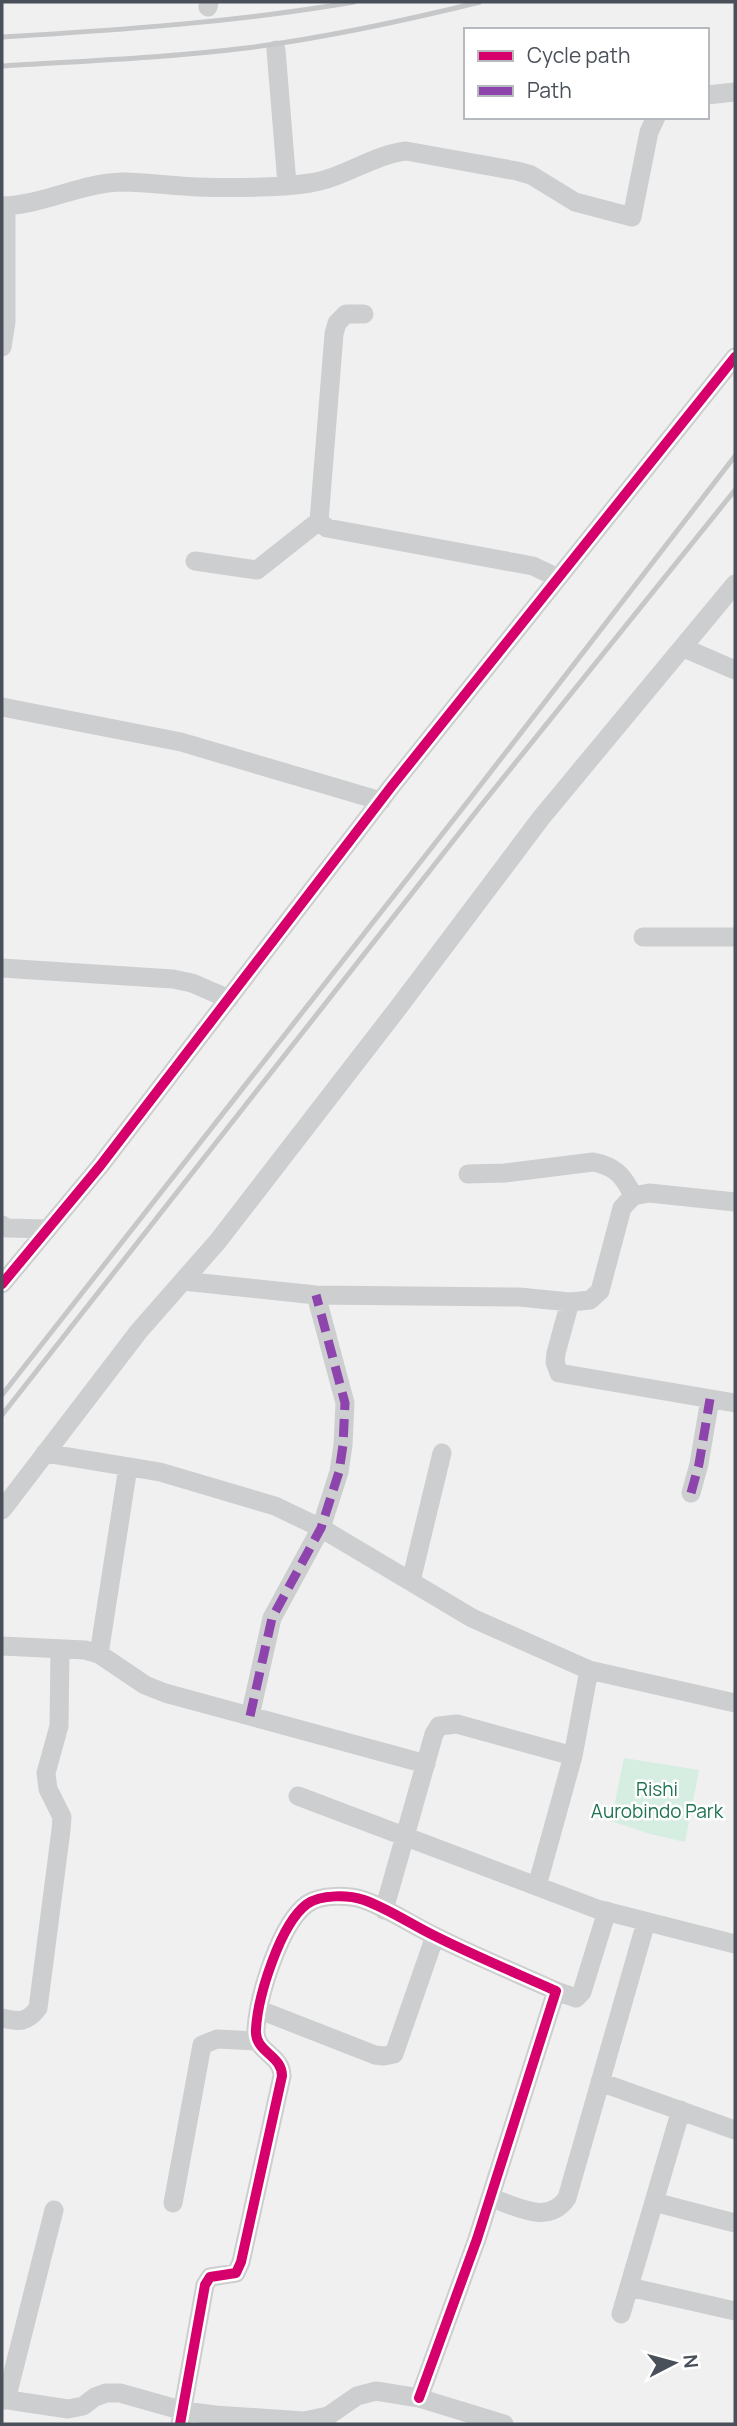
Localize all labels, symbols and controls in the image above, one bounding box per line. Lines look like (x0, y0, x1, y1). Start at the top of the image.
legend (464, 28, 709, 119)
text: Cycle path (527, 41, 630, 69)
text: Path (527, 76, 572, 104)
park label: Rishi Aurobindo Park (591, 1776, 724, 1824)
north arrow (639, 2328, 709, 2398)
text: N (677, 2353, 705, 2369)

